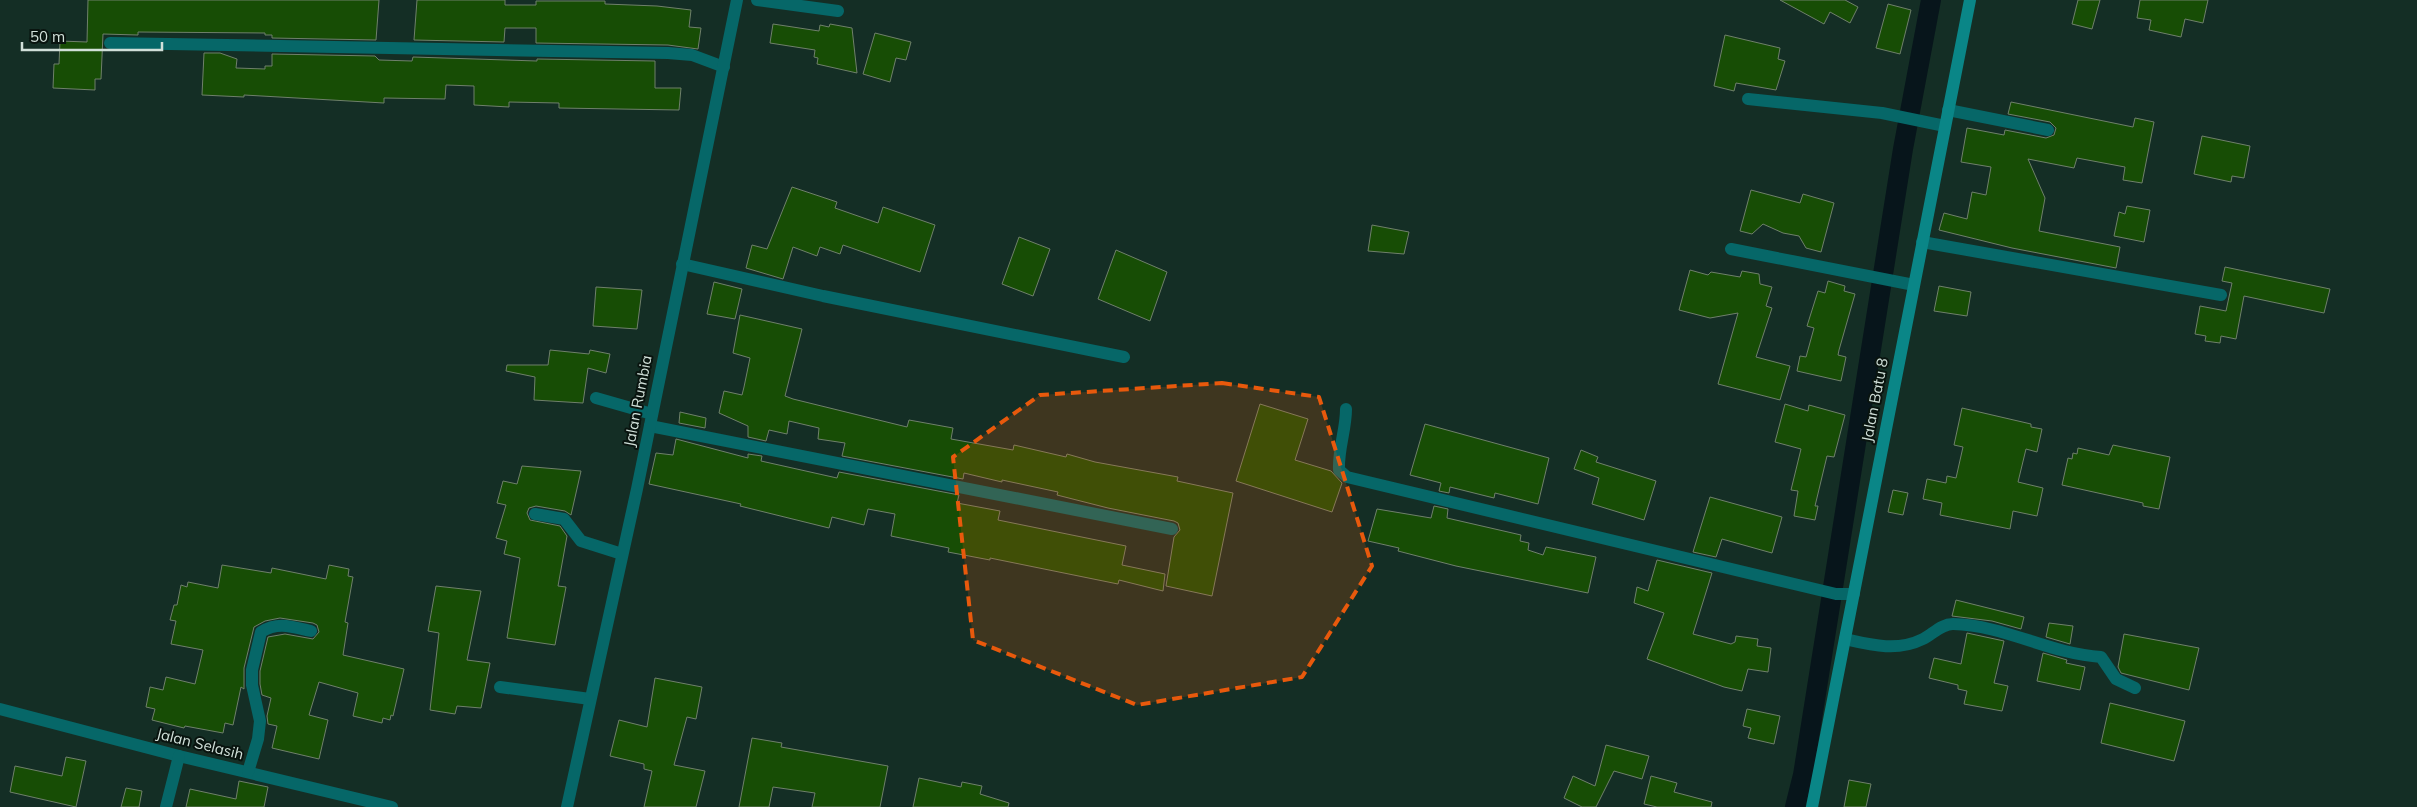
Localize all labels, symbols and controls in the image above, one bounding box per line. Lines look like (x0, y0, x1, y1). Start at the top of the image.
scale bar (22, 20, 162, 52)
text: 50 m (30, 27, 65, 46)
street label: Jalan Rumbia (619, 353, 656, 448)
street label: Jalan Batu 8 (1857, 356, 1892, 444)
street label: Jalan Selasih (155, 724, 246, 764)

